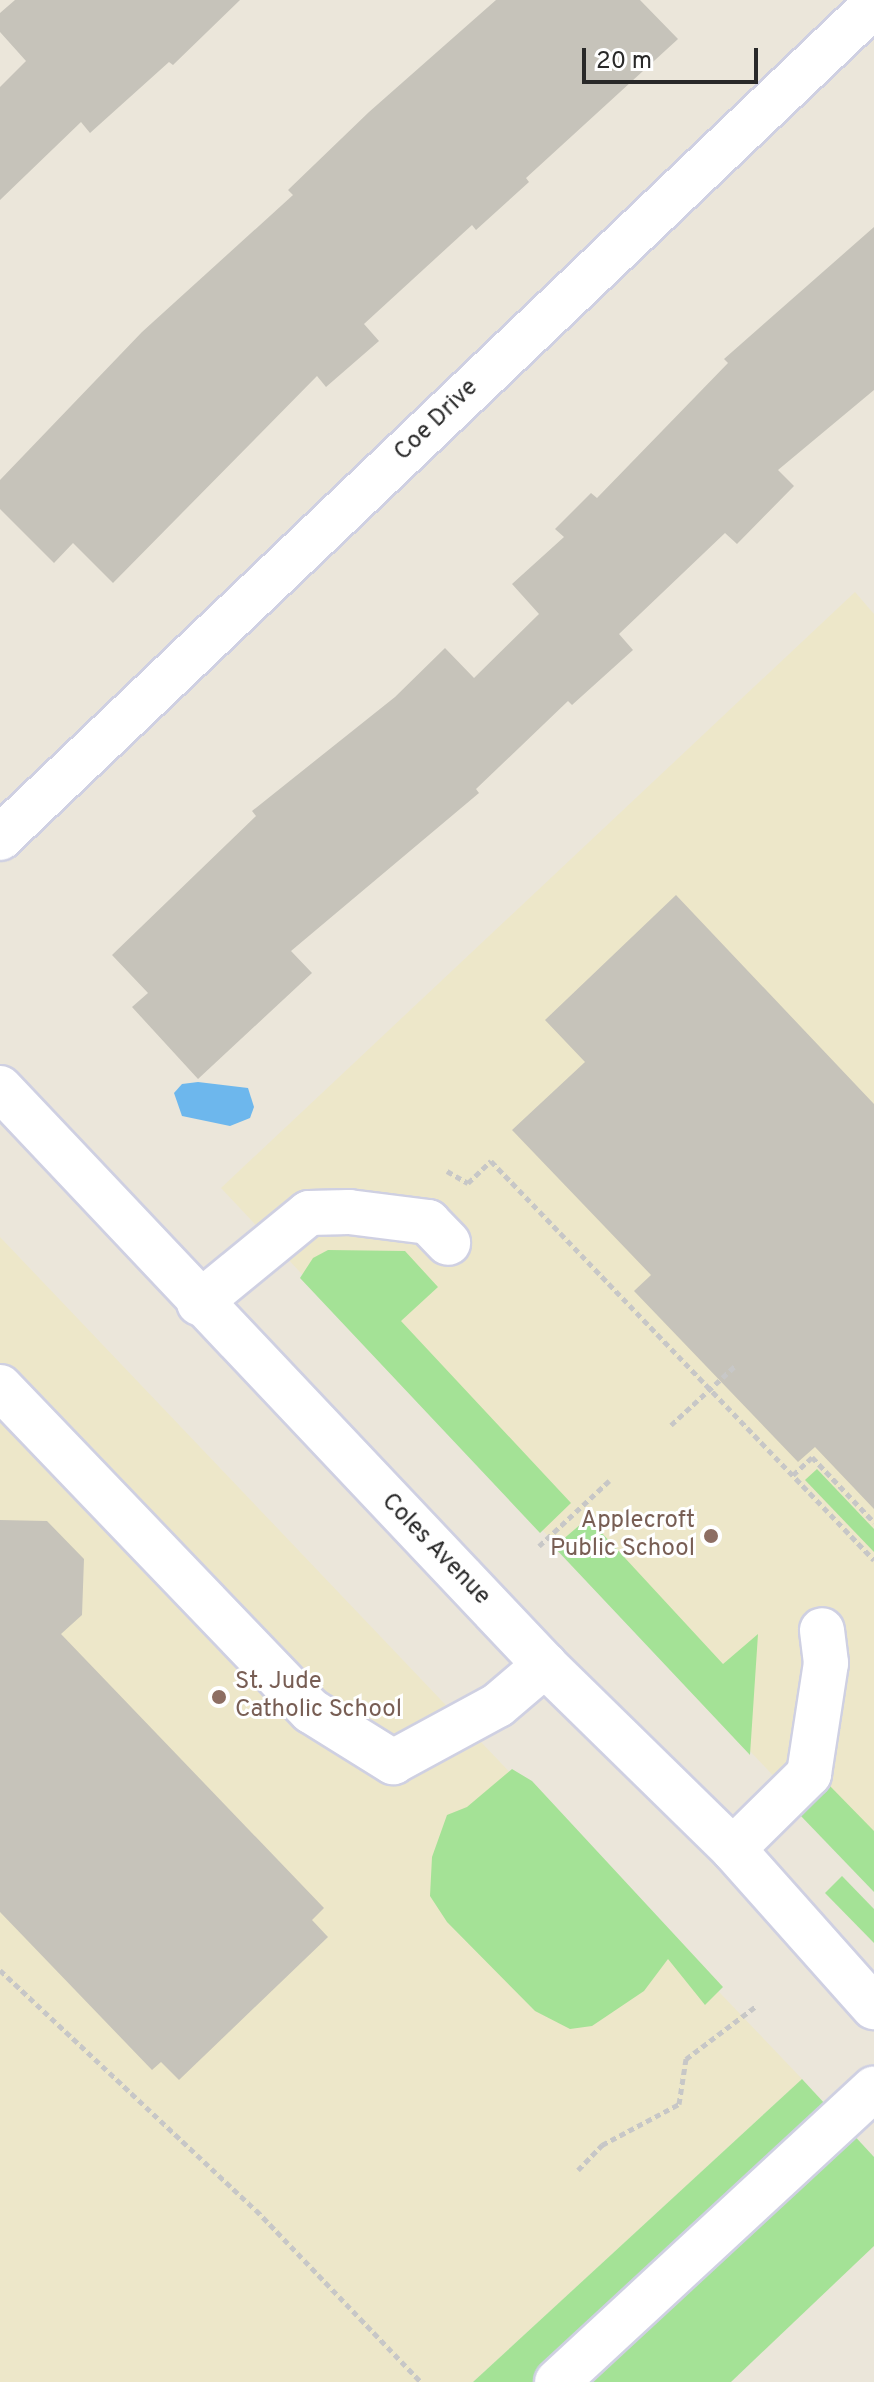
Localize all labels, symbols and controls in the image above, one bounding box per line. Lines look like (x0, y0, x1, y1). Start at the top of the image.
scale bar (586, 32, 762, 82)
text: 20 m (596, 47, 652, 77)
street label: Coe Drive (389, 374, 485, 468)
street label: Coles Avenue (374, 1488, 496, 1612)
place label: Applecroft Public School (550, 1508, 695, 1564)
marker: Applecroft Public School (702, 1527, 720, 1545)
place label: St. Jude Catholic School (235, 1669, 402, 1725)
marker: St. Jude Catholic School (210, 1688, 228, 1706)

